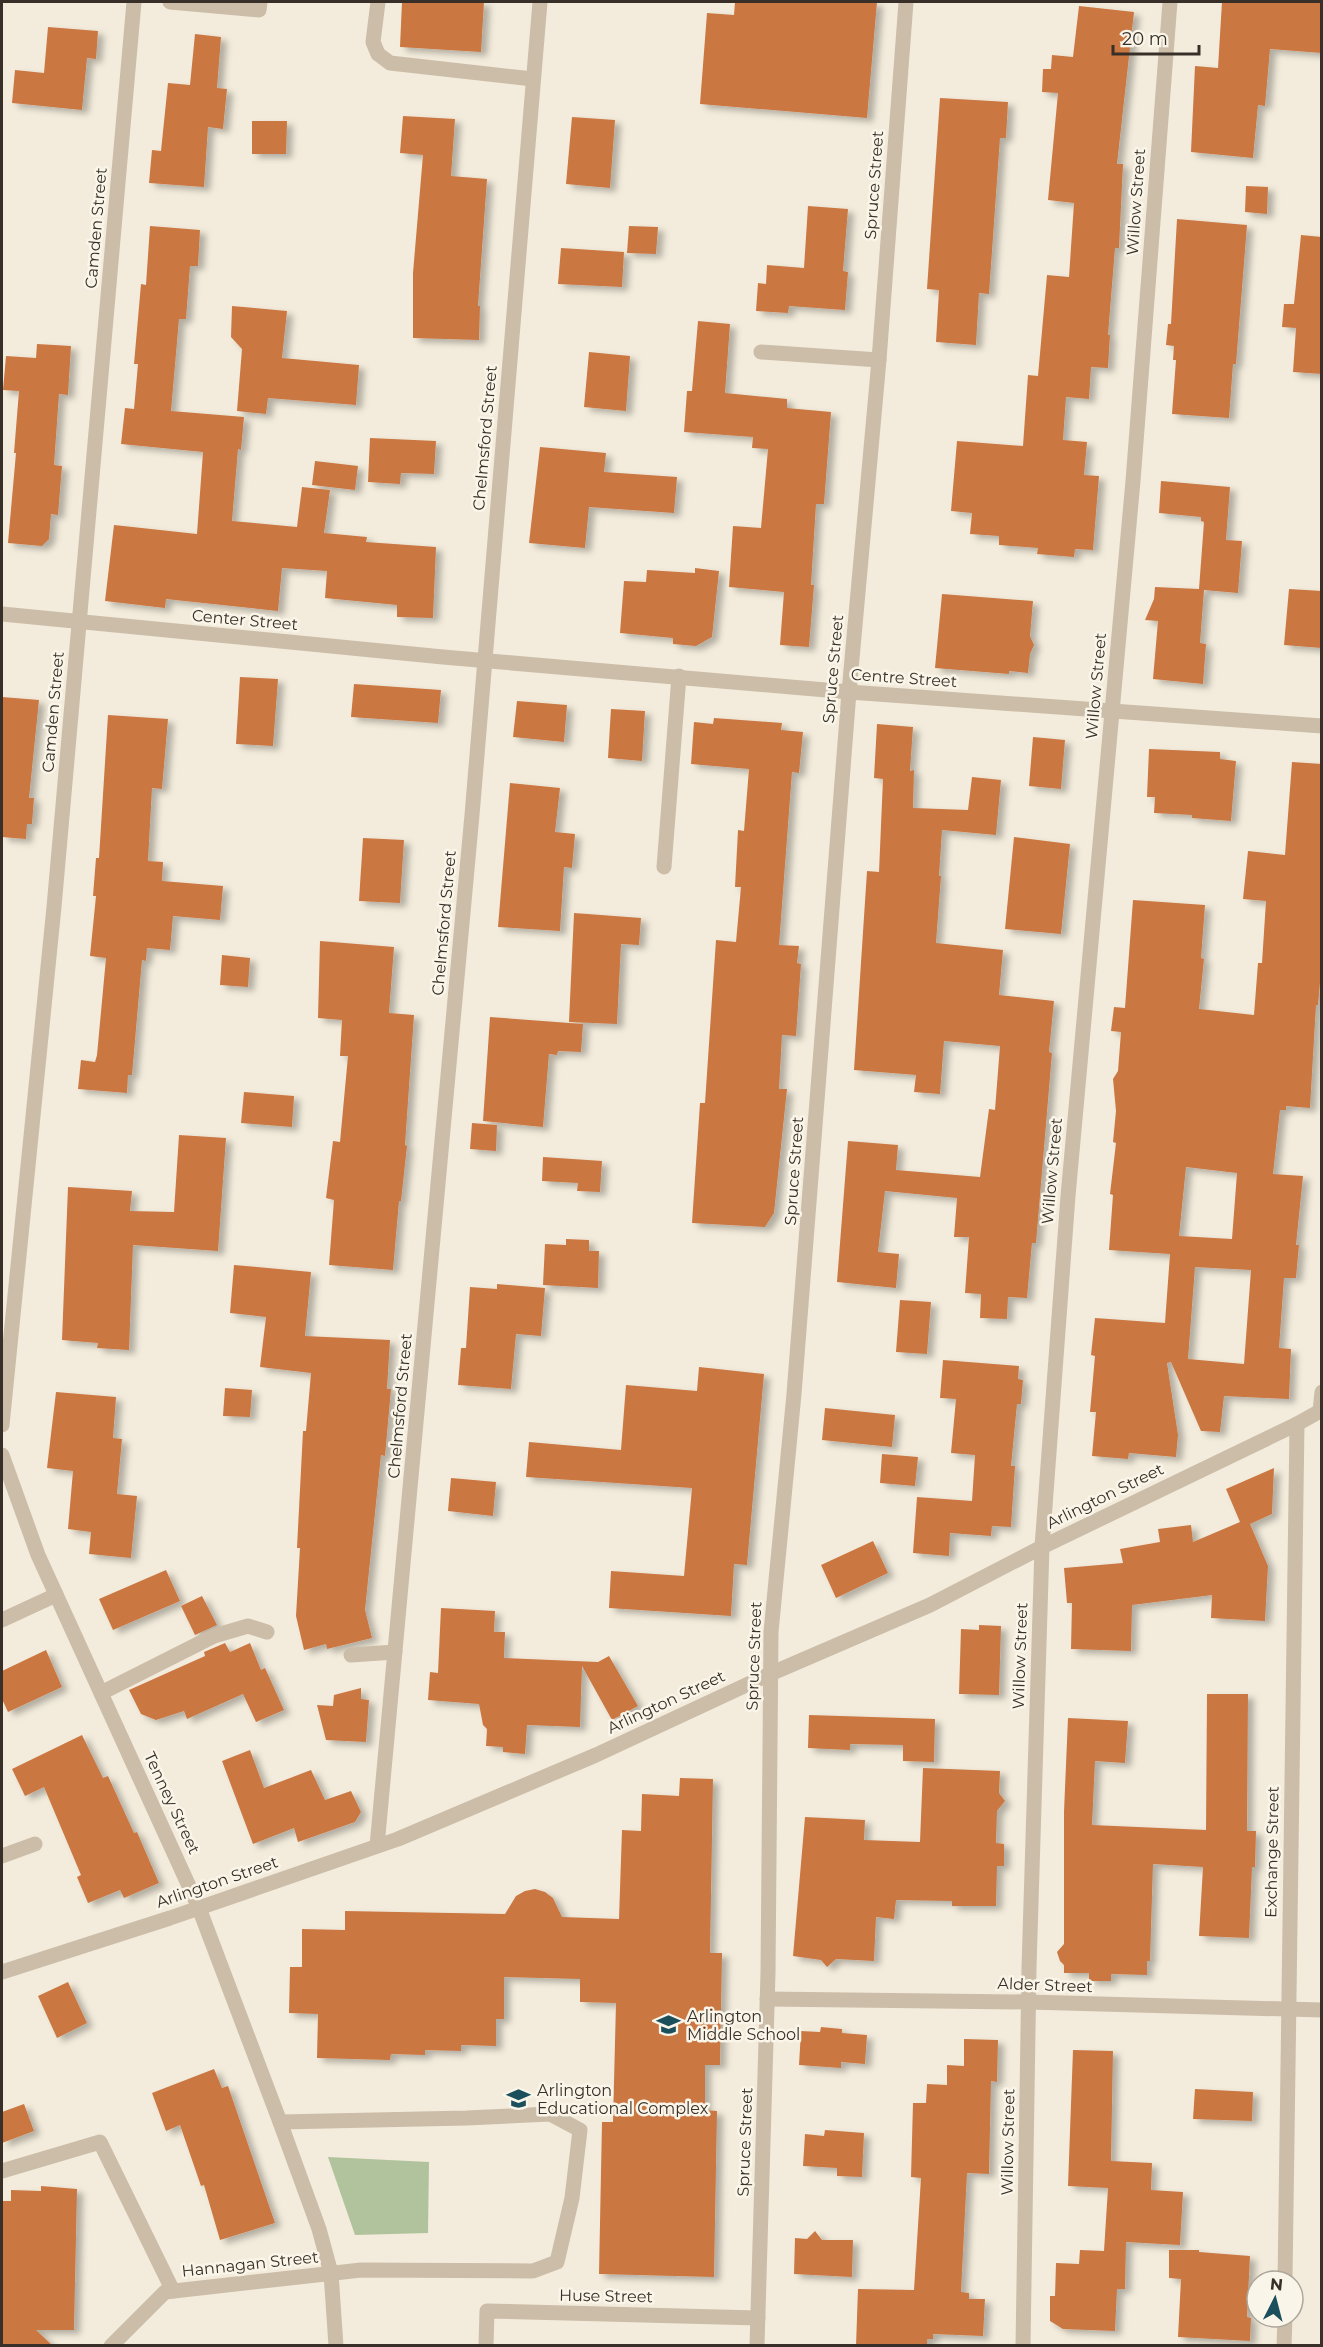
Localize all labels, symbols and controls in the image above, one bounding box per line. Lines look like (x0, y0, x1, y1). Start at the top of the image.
scale bar (1113, 18, 1198, 56)
text: 20 m (1122, 28, 1168, 50)
street label: Spruce Street (861, 129, 887, 240)
street label: Willow Street (1123, 148, 1149, 256)
street label: Camden Street (81, 166, 111, 289)
street label: Chelmsford Street (469, 364, 501, 511)
street label: Center Street (191, 606, 299, 634)
street label: Spruce Street (819, 613, 847, 724)
street label: Willow Street (1082, 631, 1110, 740)
street label: Camden Street (38, 650, 68, 773)
street label: Centre Street (850, 665, 958, 691)
street label: Chelmsford Street (428, 849, 460, 996)
street label: Spruce Street (781, 1115, 807, 1226)
street label: Willow Street (1038, 1116, 1066, 1225)
street label: Chelmsford Street (384, 1332, 416, 1479)
street label: Arlington Street (1043, 1459, 1167, 1533)
street label: Spruce Street (743, 1601, 765, 1711)
street label: Willow Street (1009, 1602, 1031, 1710)
street label: Arlington Street (604, 1666, 728, 1738)
street label: Tenney Street (140, 1749, 204, 1857)
street label: Exchange Street (1261, 1785, 1283, 1918)
street label: Arlington Street (154, 1852, 281, 1912)
street label: Alder Street (997, 1974, 1093, 1996)
place label: Arlington Middle School (687, 2007, 800, 2044)
school or university icon: Arlington Middle School (656, 2012, 682, 2038)
place label: Arlington Educational Complex (537, 2081, 709, 2118)
school or university icon: Arlington Educational Complex (506, 2086, 532, 2112)
street label: Spruce Street (734, 2087, 756, 2197)
street label: Willow Street (998, 2088, 1018, 2196)
street label: Hannagan Street (181, 2247, 320, 2281)
north arrow (1245, 2269, 1305, 2329)
text: N (1269, 2274, 1284, 2295)
street label: Huse Street (559, 2286, 654, 2306)

